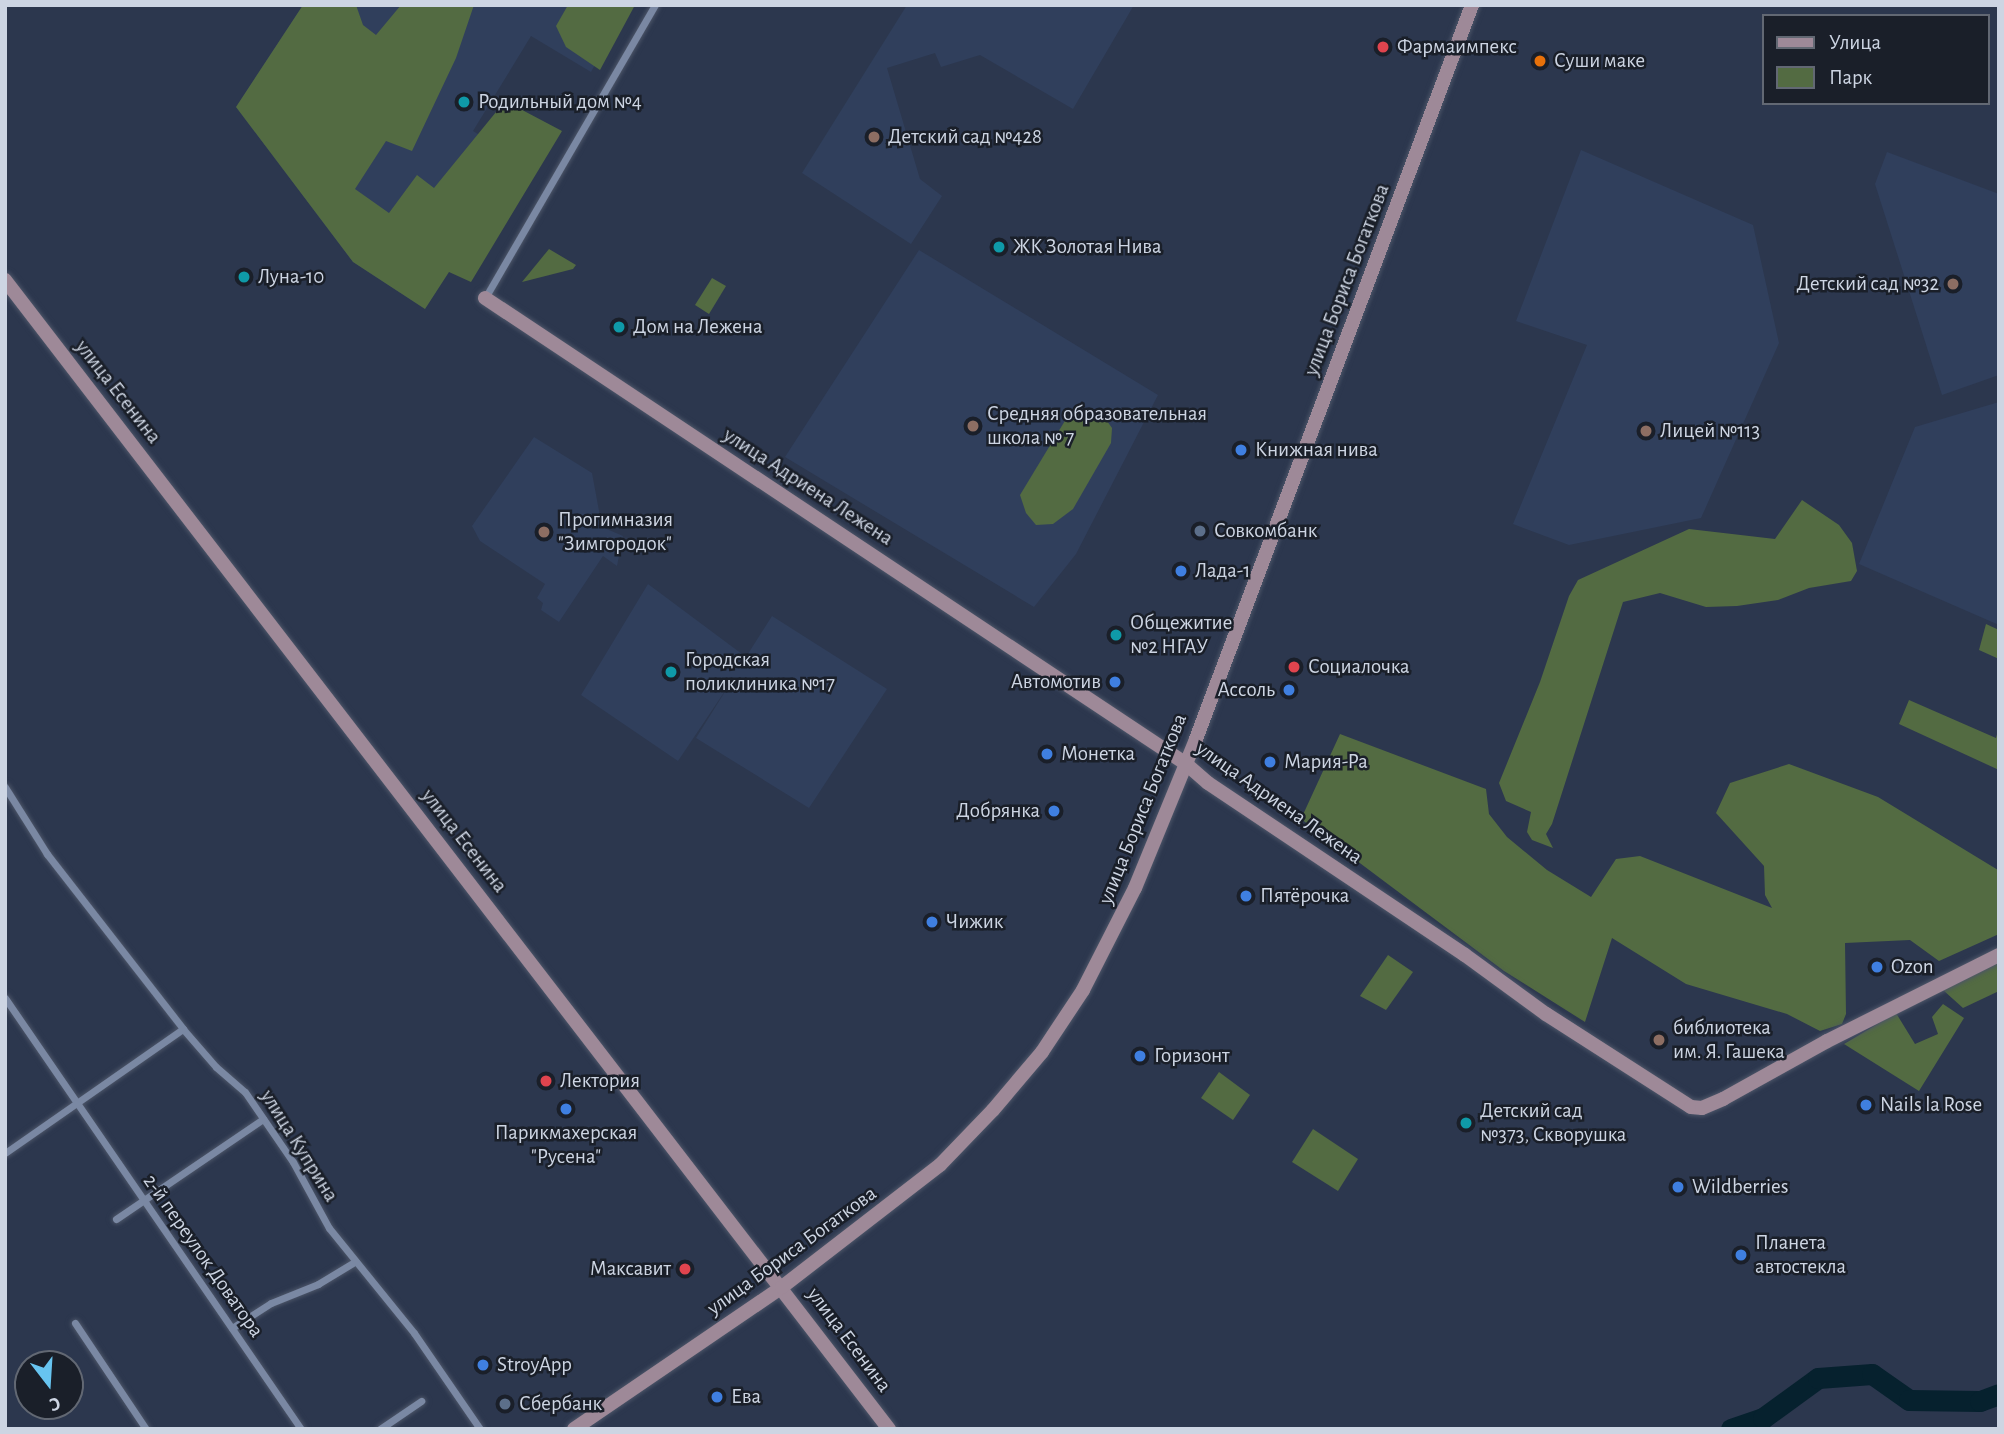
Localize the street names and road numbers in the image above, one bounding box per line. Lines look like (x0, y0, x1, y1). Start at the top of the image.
street label: улица Бориса Богаткова (1299, 181, 1395, 379)
street label: улица Есенина (70, 335, 166, 449)
street label: улица Адриена Лежена (718, 423, 898, 551)
street label: улица Бориса Богаткова (1093, 710, 1193, 908)
street label: улица Адриена Лежена (1191, 736, 1367, 870)
street label: улица Есенина (416, 784, 512, 898)
street label: улица Куприна (255, 1085, 343, 1207)
street label: 2-й переулок Доватора (137, 1170, 269, 1342)
street label: улица Бориса Богаткова (702, 1181, 882, 1321)
street label: улица Есенина (801, 1283, 897, 1397)

